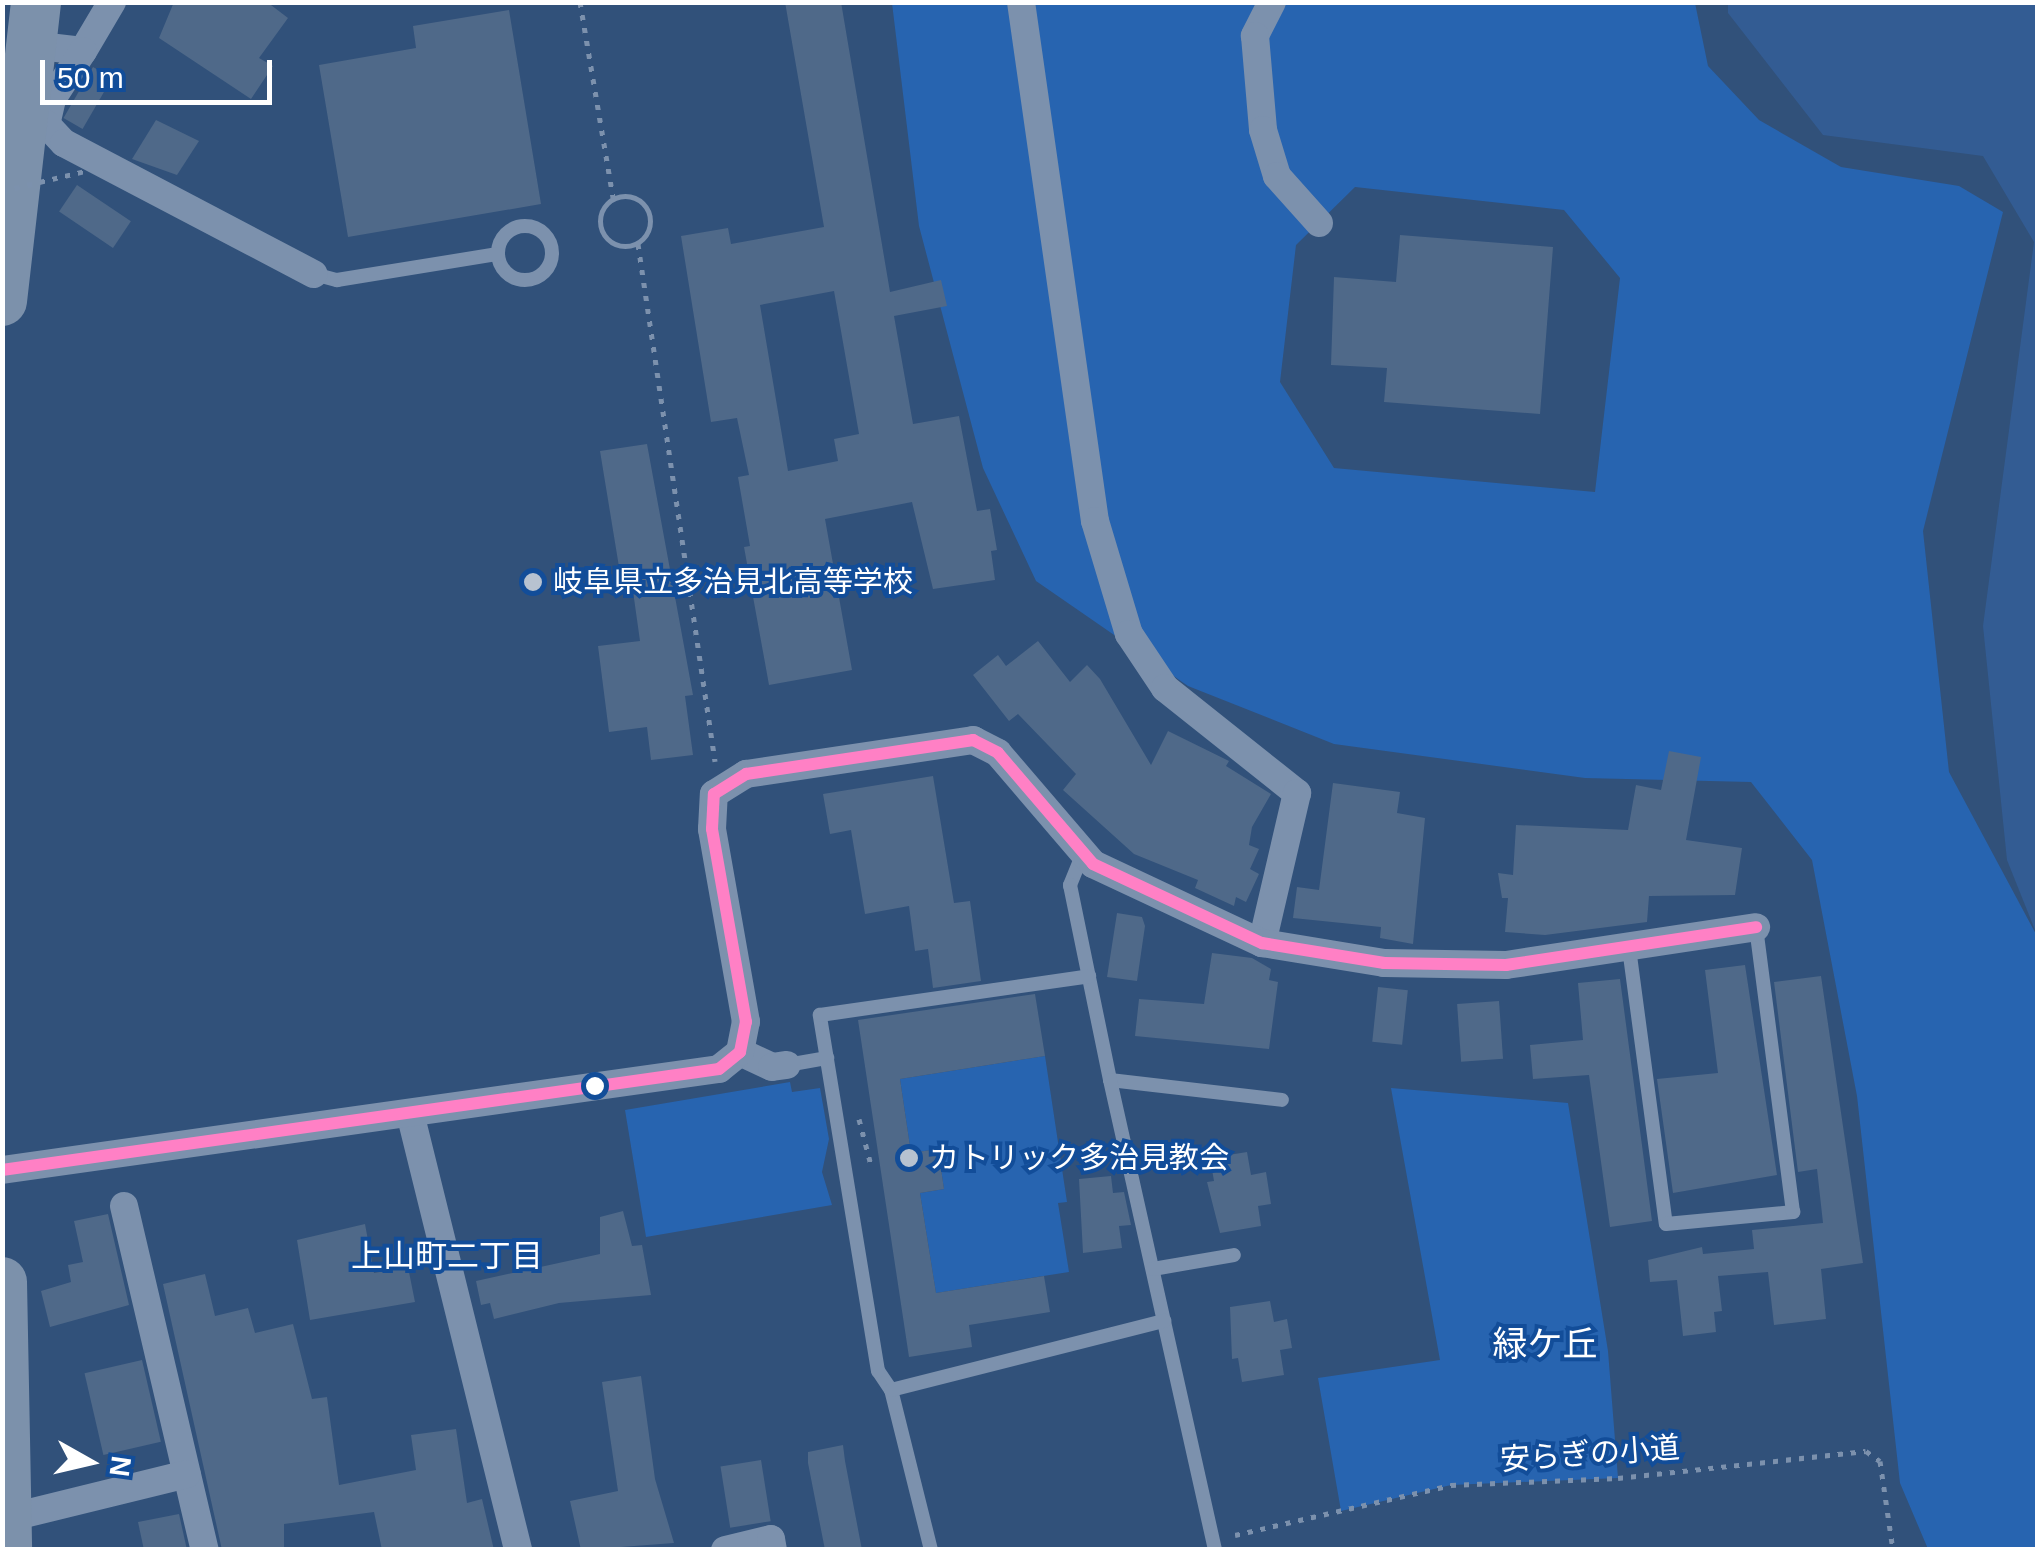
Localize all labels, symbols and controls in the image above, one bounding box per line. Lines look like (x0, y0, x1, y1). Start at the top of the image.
scale bar (45, 40, 278, 102)
text: 50 m (57, 61, 124, 94)
place label: 岐阜県立多治見北高等学校 (553, 564, 913, 600)
marker: 岐阜県立多治見北高等学校 (522, 571, 544, 593)
unlabelled marker (585, 1076, 605, 1096)
place label: カトリック多治見教会 (929, 1140, 1229, 1176)
marker: カトリック多治見教会 (898, 1147, 920, 1169)
district label: 上山町二丁目 (351, 1237, 543, 1275)
district label: 緑ケ丘 (1493, 1323, 1597, 1365)
north arrow (40, 1412, 140, 1512)
street label: 安らぎの小道 (1499, 1430, 1681, 1478)
text: N (103, 1454, 137, 1478)

